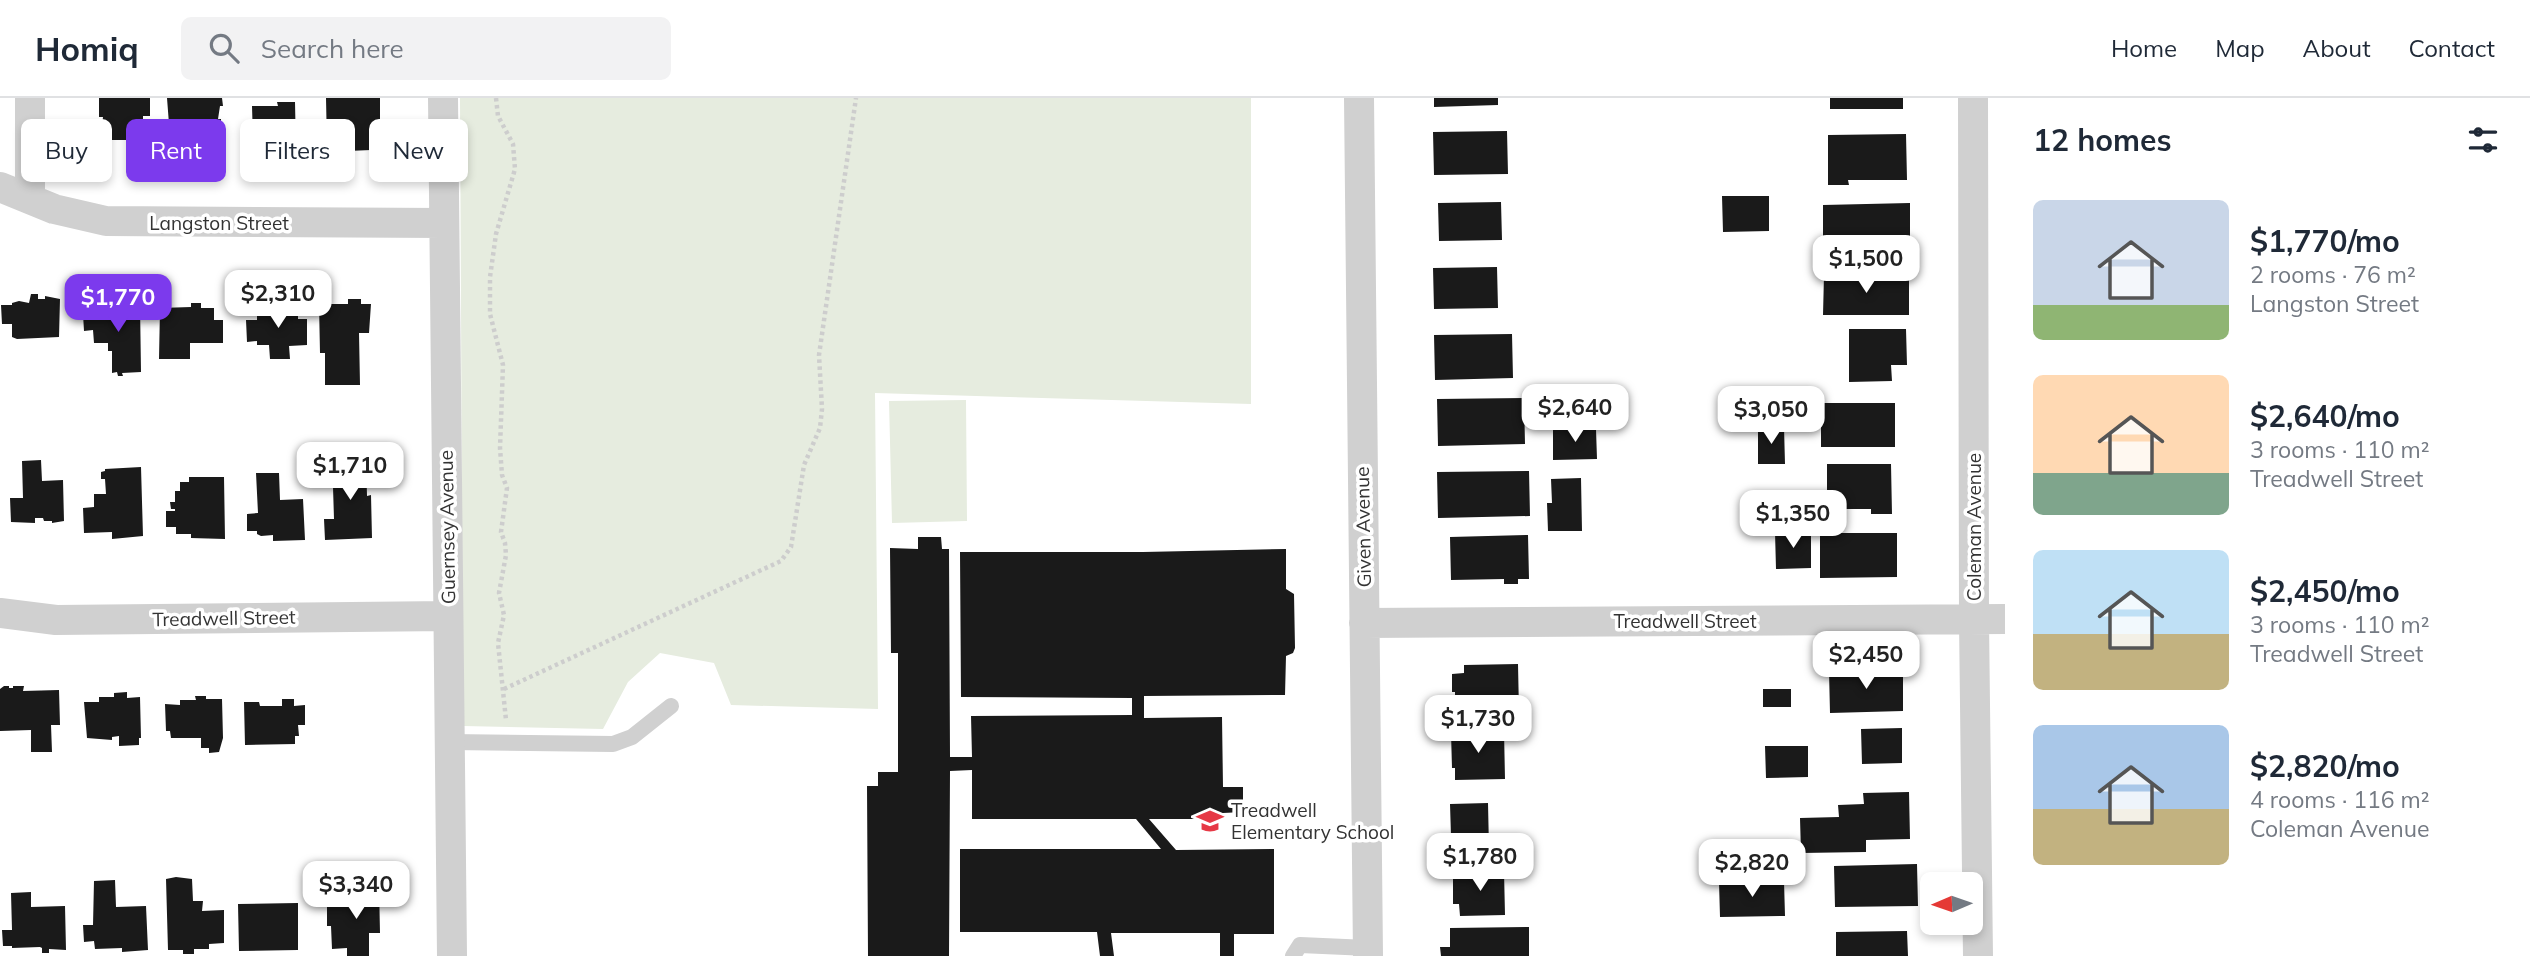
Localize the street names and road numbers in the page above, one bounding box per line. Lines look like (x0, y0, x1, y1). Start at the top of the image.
street label: Langston Street (149, 211, 289, 235)
street label: Guernsey Avenue (434, 450, 460, 604)
street label: Coleman Avenue (1962, 453, 1986, 601)
street label: Given Avenue (1350, 466, 1376, 588)
street label: Treadwell Street (152, 605, 296, 631)
street label: Treadwell Street (1613, 609, 1757, 633)

